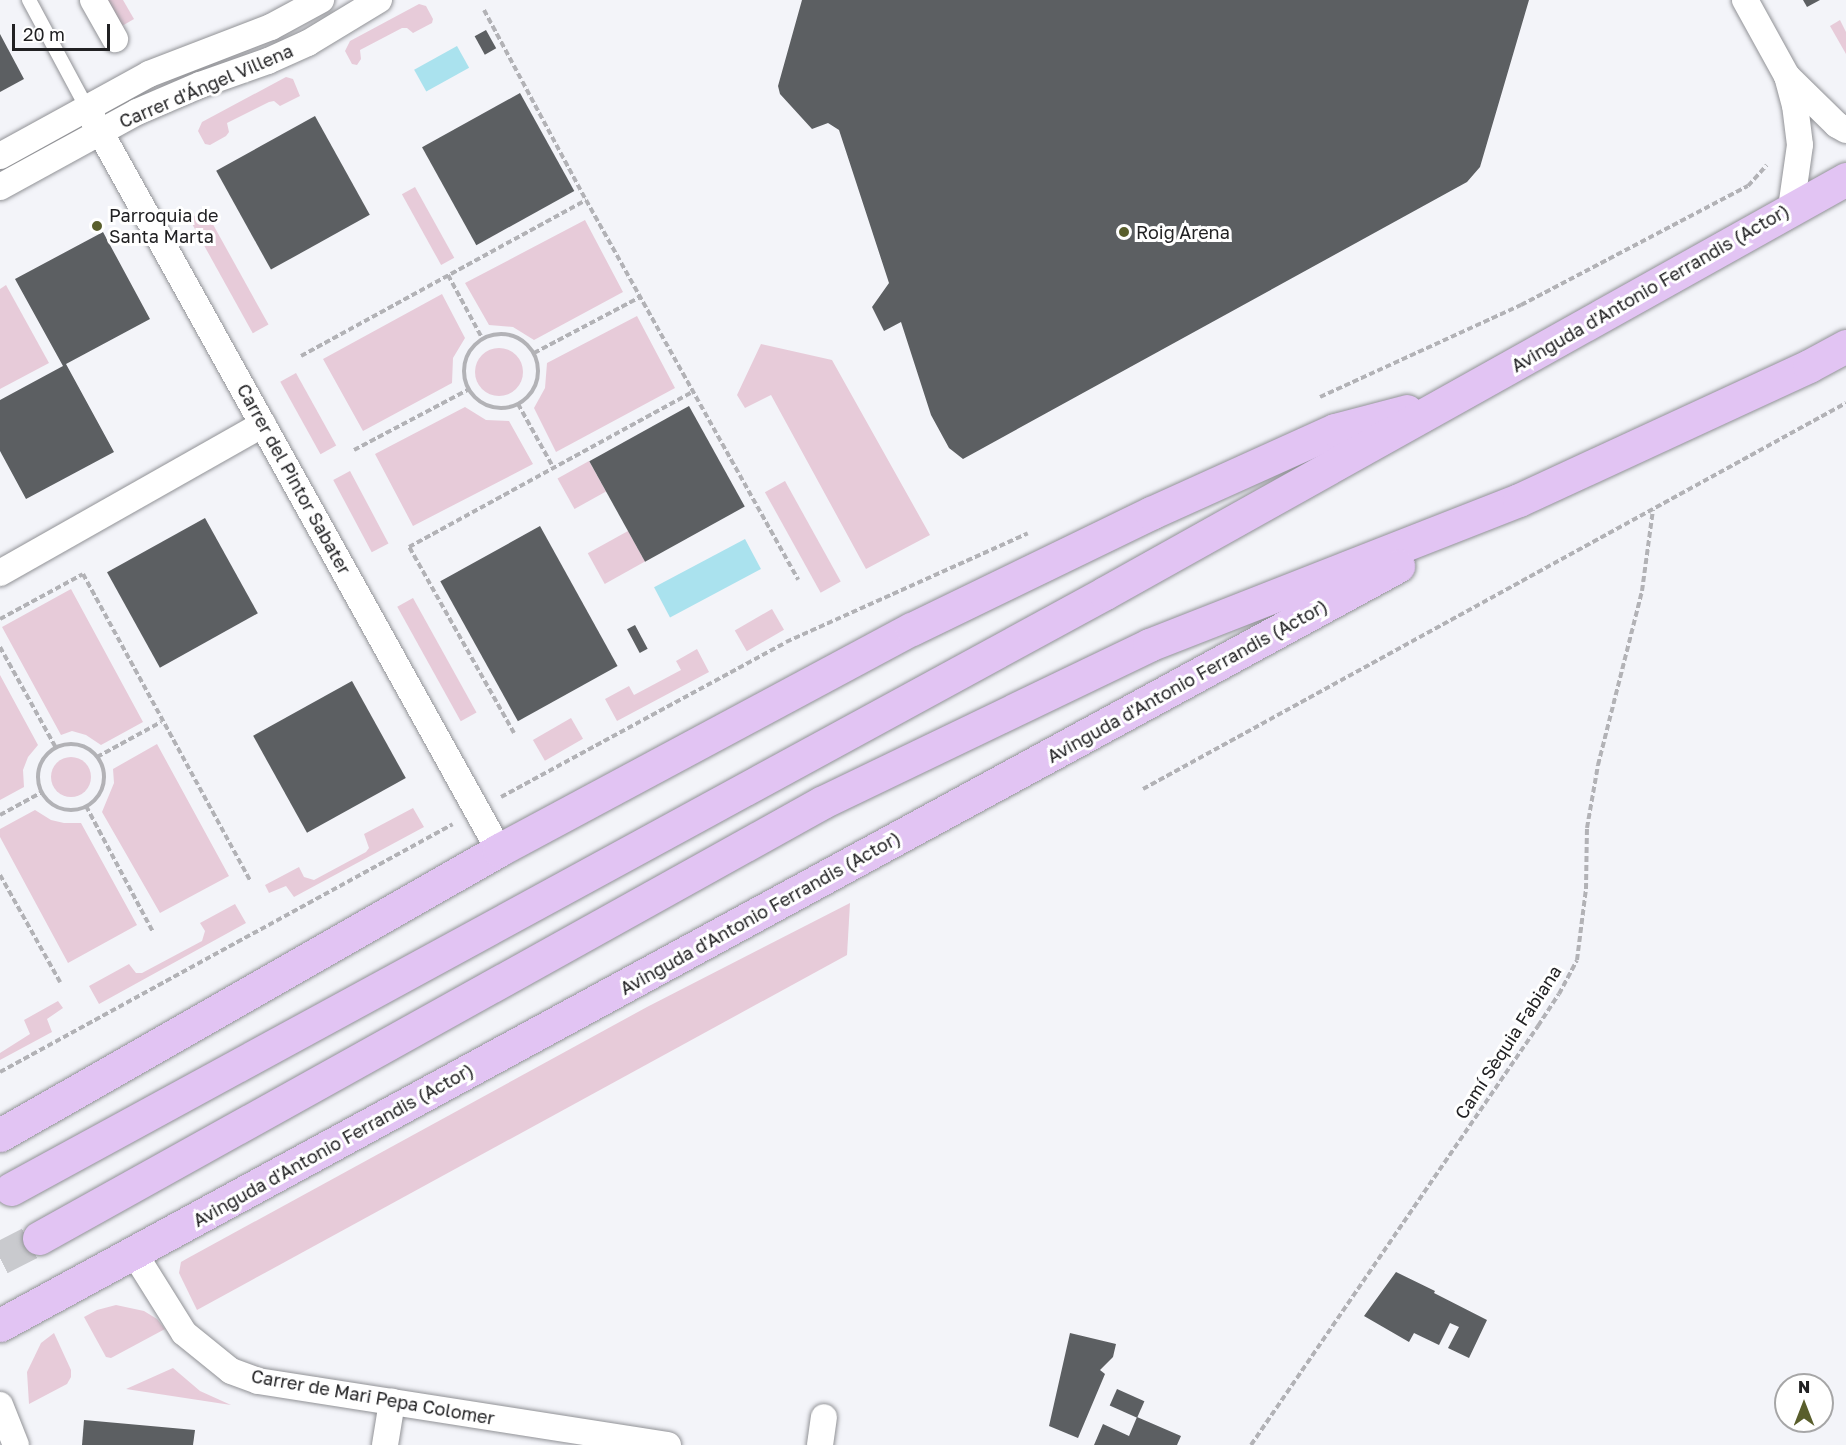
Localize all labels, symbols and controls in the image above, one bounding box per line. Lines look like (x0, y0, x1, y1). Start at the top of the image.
scale bar (15, 12, 112, 50)
text: 20 m (23, 23, 65, 45)
street label: Carrer d'Ángel Villena (116, 40, 296, 132)
street label: Avinguda d'Antonio Ferrandis (Actor) (1507, 199, 1793, 377)
place label: Parroquia de Santa Marta (109, 205, 218, 248)
marker: Parroquia de Santa Marta (90, 219, 104, 233)
place label: Roig Arena (1136, 221, 1230, 243)
marker: Roig Arena (1117, 225, 1131, 239)
street label: Carrer del Pintor Sabater (233, 380, 355, 578)
street label: Avinguda d'Antonio Ferrandis (Actor) (1043, 595, 1331, 767)
street label: Avinguda d'Antonio Ferrandis (Actor) (616, 827, 904, 999)
street label: Camí Sèquia Fabiana (1450, 961, 1566, 1123)
street label: Avinguda d'Antonio Ferrandis (Actor) (189, 1059, 477, 1231)
street label: Carrer de Mari Pepa Colomer (250, 1365, 496, 1429)
north arrow (1774, 1373, 1834, 1433)
text: N (1798, 1377, 1810, 1397)

